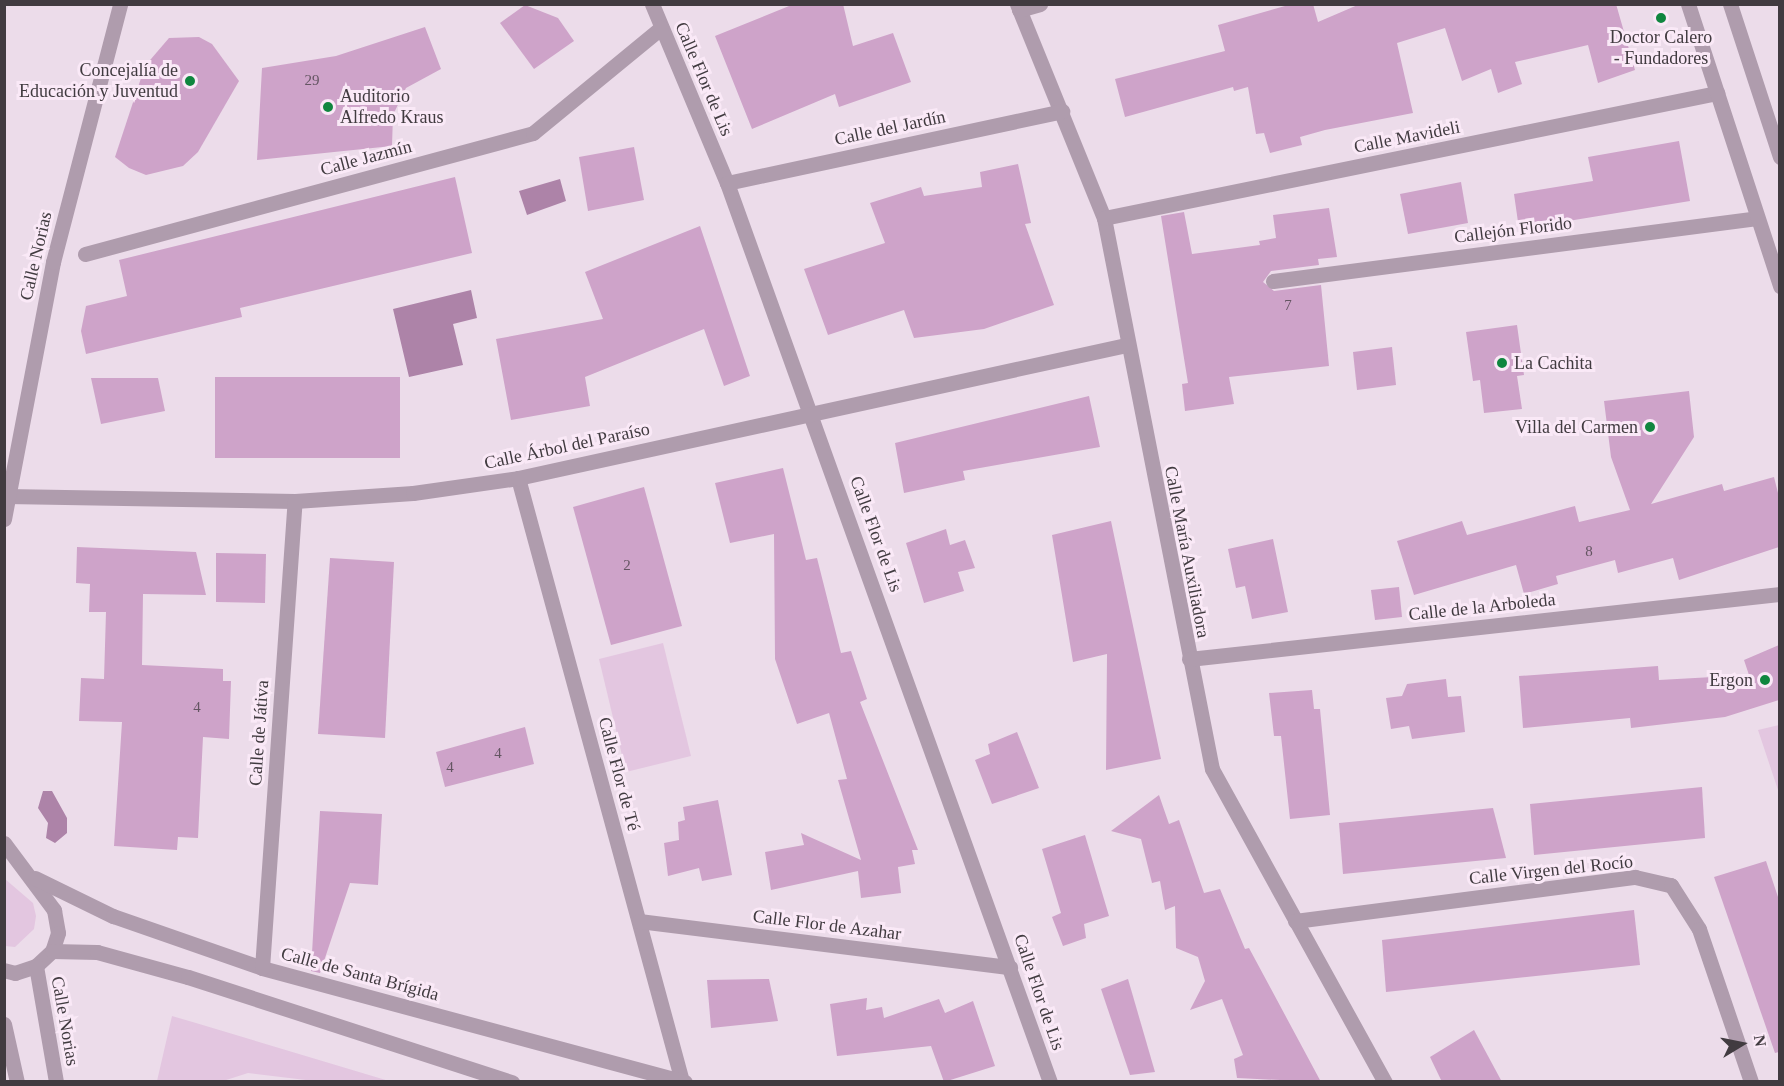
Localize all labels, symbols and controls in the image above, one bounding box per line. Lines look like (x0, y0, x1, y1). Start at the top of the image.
marker: Doctor Calero - Fundadores (1654, 11, 1668, 25)
street label: Calle Flor de Lis (670, 19, 738, 139)
place label: Doctor Calero - Fundadores (1610, 27, 1712, 70)
place label: Concejalía de Educación y Juventud (19, 60, 178, 103)
house number: 29 (304, 72, 320, 90)
marker: Concejalía de Educación y Juventud (183, 74, 197, 88)
place label: Auditorio Alfredo Kraus (340, 86, 443, 128)
marker: Auditorio Alfredo Kraus (321, 100, 335, 114)
street label: Calle del Jardín (833, 106, 947, 150)
street label: Calle Mavideli (1352, 116, 1462, 158)
street label: Calle Jazmín (318, 135, 414, 181)
street label: Calle Norias (15, 209, 57, 303)
street label: Callejón Florido (1453, 212, 1573, 248)
house number: 7 (1284, 297, 1292, 315)
place label: La Cachita (1514, 352, 1592, 374)
marker: La Cachita (1495, 356, 1509, 370)
place label: Villa del Carmen (1515, 416, 1638, 438)
street label: Calle Árbol del Paraíso (482, 418, 652, 474)
marker: Villa del Carmen (1643, 420, 1657, 434)
street label: Calle María Auxiliadora (1160, 464, 1214, 640)
street label: Calle Flor de Lis (845, 473, 907, 595)
house number: 8 (1585, 543, 1593, 561)
house number: 2 (623, 557, 631, 575)
street label: Calle de la Arboleda (1407, 589, 1557, 625)
place label: Ergon (1709, 669, 1753, 691)
marker: Ergon (1758, 673, 1772, 687)
street label: Calle de Játiva (245, 679, 273, 787)
house number: 4 (193, 699, 201, 717)
street label: Calle Flor de Té (593, 714, 645, 834)
house number: 4 (494, 745, 502, 763)
house number: 4 (446, 759, 454, 777)
street label: Calle Virgen del Rocío (1468, 851, 1634, 889)
street label: Calle Flor de Azahar (751, 905, 903, 945)
street label: Calle Flor de Lis (1009, 931, 1069, 1053)
street label: Calle de Santa Brígida (279, 943, 441, 1005)
street label: Calle Norias (47, 975, 83, 1067)
north arrow (1712, 1014, 1772, 1074)
text: N (1751, 1034, 1770, 1048)

